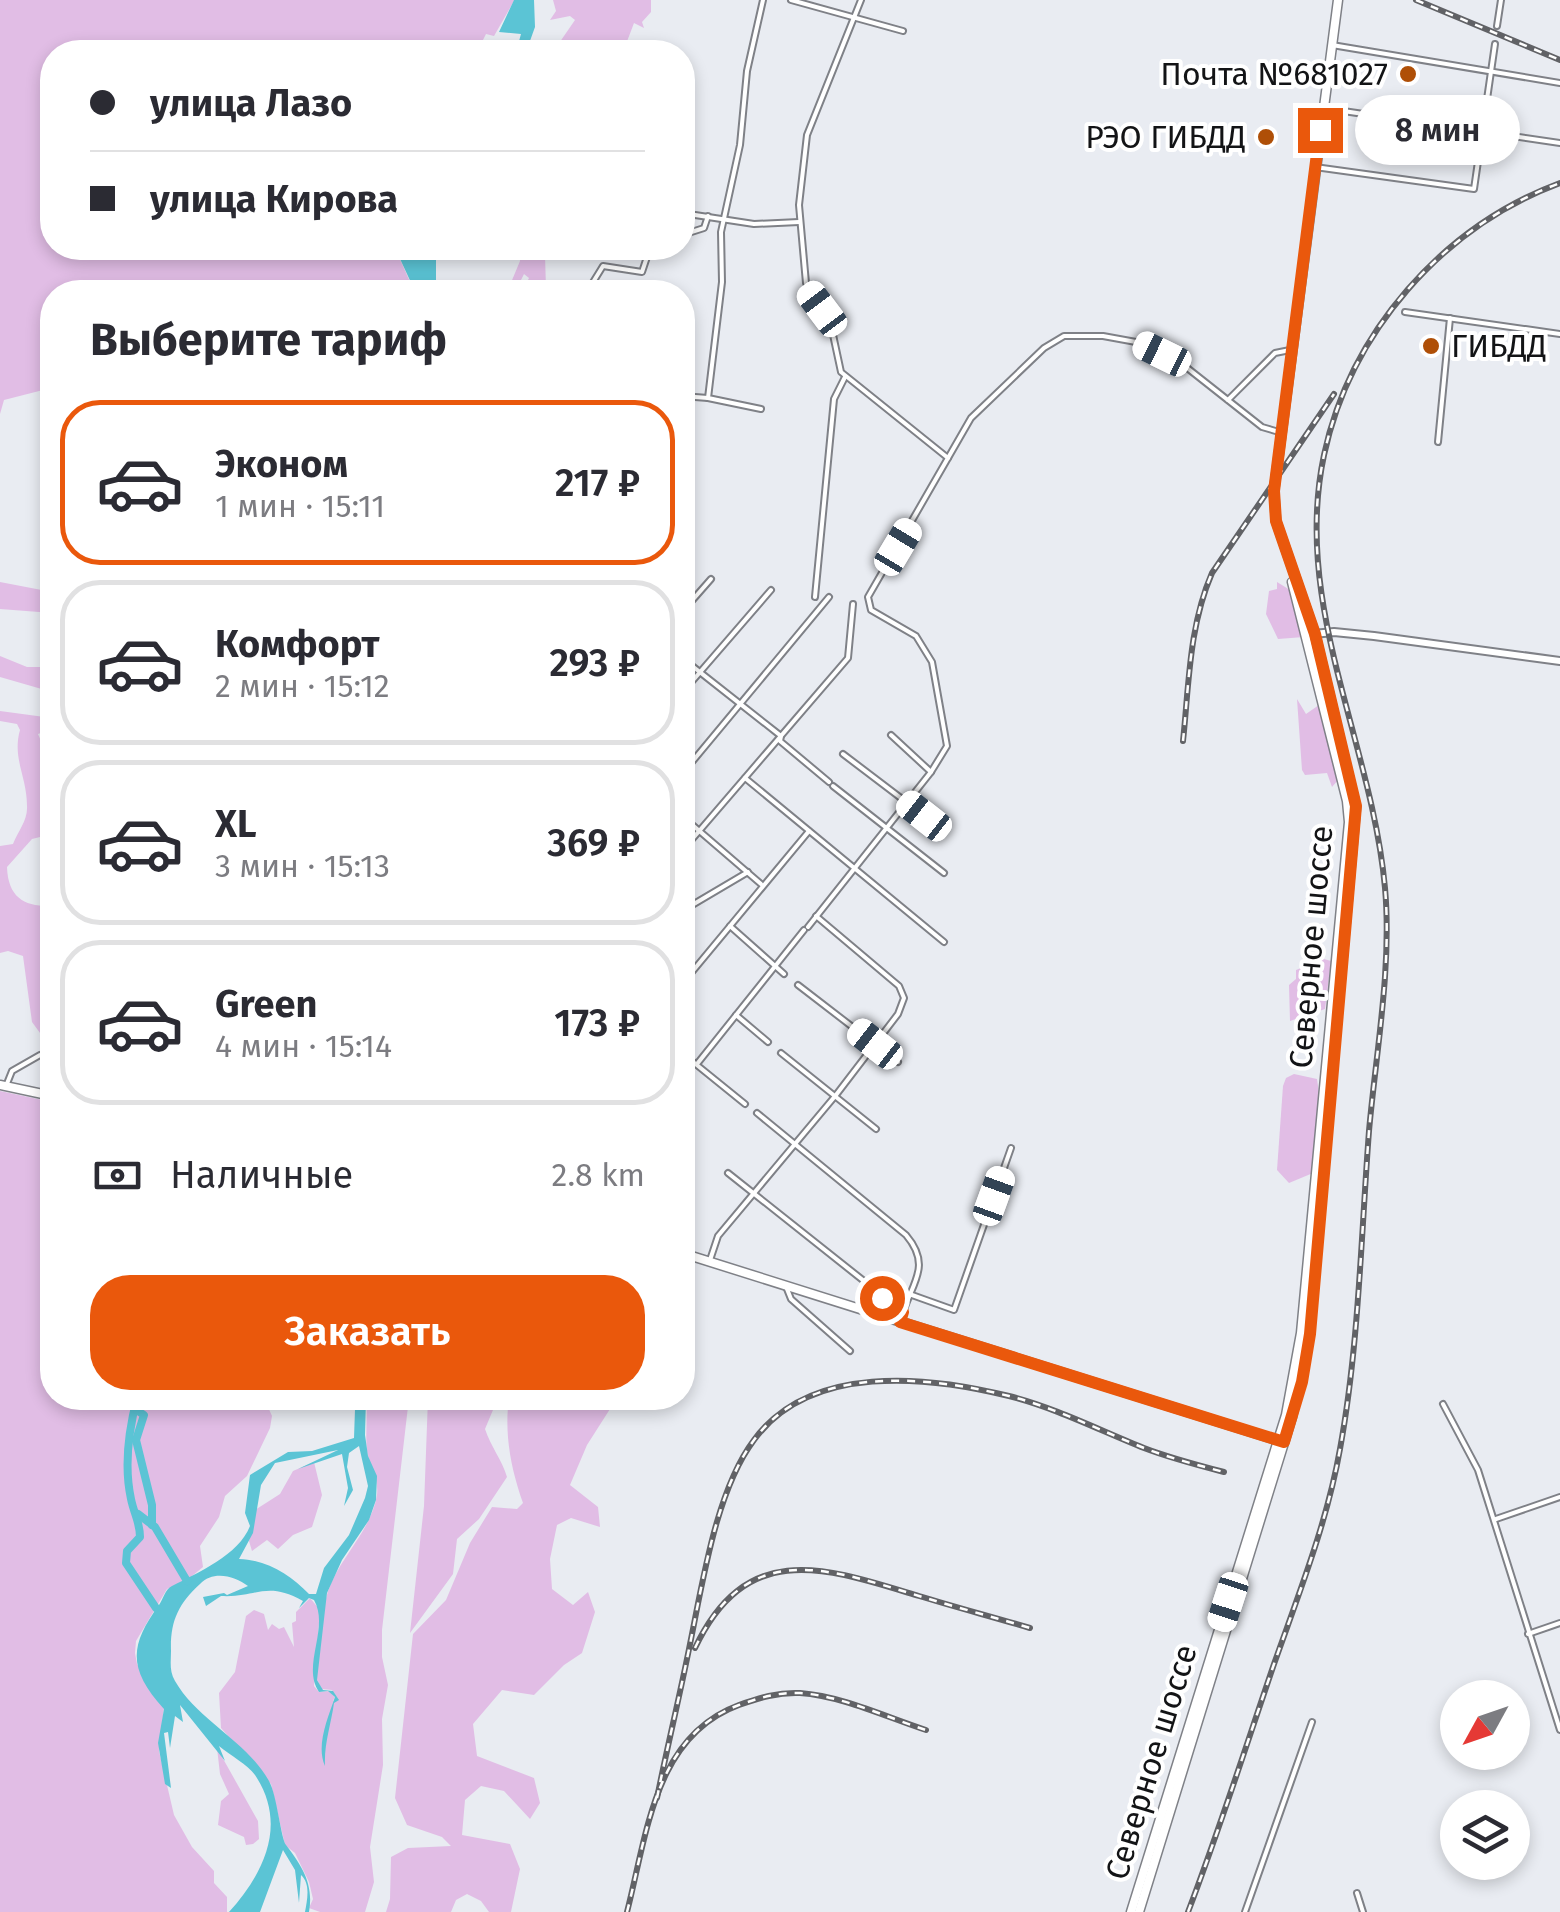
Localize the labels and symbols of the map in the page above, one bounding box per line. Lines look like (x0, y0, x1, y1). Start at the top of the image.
place label: Почта №681027 (1160, 55, 1388, 93)
marker: Почта №681027 (1397, 63, 1419, 85)
callout: 8 мин (1355, 95, 1520, 165)
route end (1298, 108, 1343, 153)
place label: РЭО ГИБДД (1085, 118, 1246, 156)
marker: РЭО ГИБДД (1255, 126, 1277, 148)
car (792, 276, 852, 342)
car (1128, 327, 1196, 381)
place label: ГИБДД (1451, 327, 1547, 365)
marker: ГИБДД (1420, 335, 1442, 357)
car (870, 514, 926, 580)
car (891, 786, 957, 846)
street label: Северное шоссе (1281, 824, 1341, 1070)
car (842, 1014, 908, 1074)
car (970, 1163, 1018, 1229)
route start (860, 1276, 905, 1321)
car (1204, 1569, 1252, 1635)
street label: Северное шоссе (1097, 1640, 1205, 1884)
north arrow (1440, 1680, 1530, 1770)

